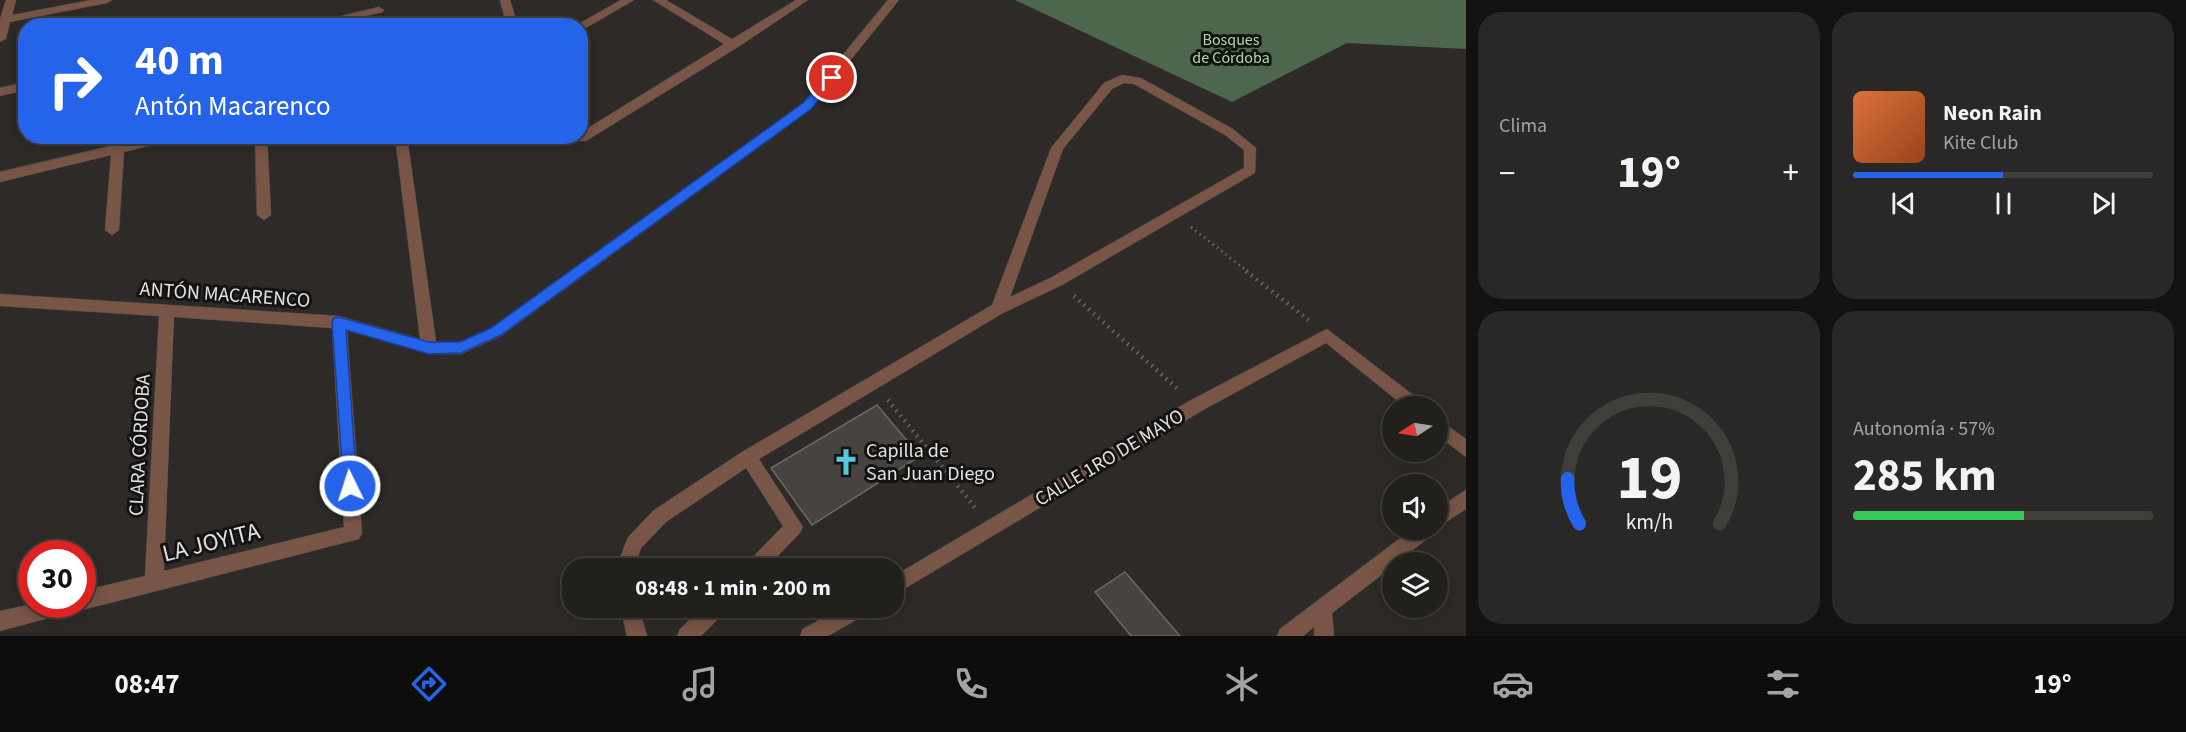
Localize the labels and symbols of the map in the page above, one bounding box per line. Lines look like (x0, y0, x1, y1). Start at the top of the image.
park label: Bosques de Córdoba (1192, 29, 1270, 69)
pin (806, 52, 857, 103)
street label: ANTÓN MACARENCO (139, 275, 311, 315)
street label: CLARA CÓRDOBA (122, 373, 158, 517)
north arrow (1382, 396, 1448, 462)
street label: CALLE 1RO DE MAYO (1030, 402, 1189, 513)
place label: Capilla de San Juan Diego (866, 437, 995, 488)
church icon: Capilla de San Juan Diego (831, 447, 861, 477)
position arrow (318, 454, 382, 518)
street label: LA JOYITA (159, 514, 263, 571)
speed limit sign: 30 (18, 540, 96, 618)

